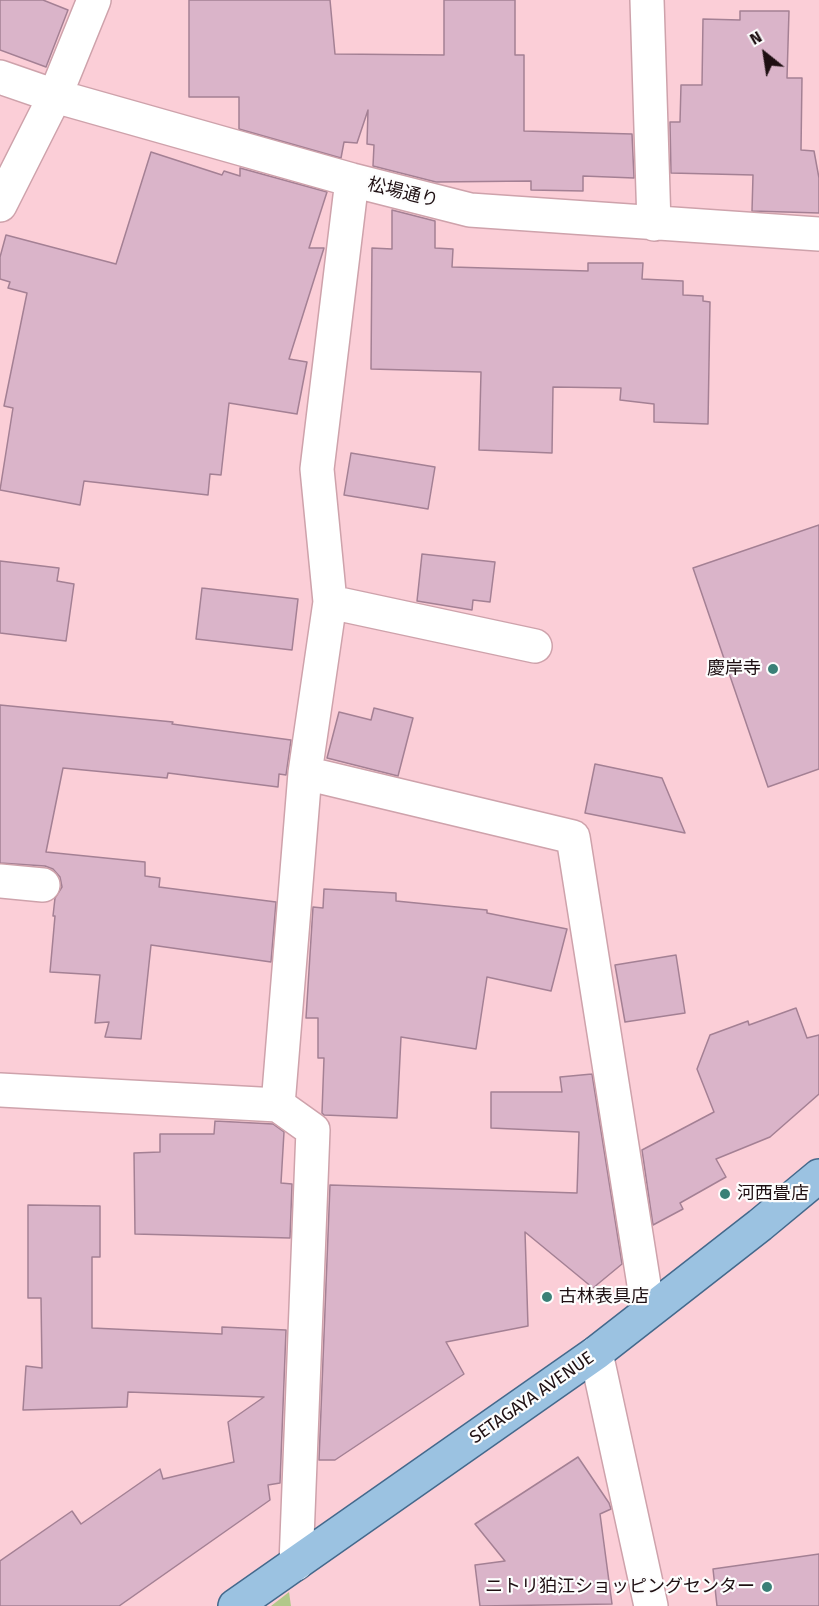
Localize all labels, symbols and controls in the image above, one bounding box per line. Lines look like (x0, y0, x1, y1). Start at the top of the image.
north arrow (735, 24, 795, 84)
text: N (746, 27, 765, 49)
street label: 松場通り (365, 174, 441, 212)
place label: 慶岸寺 (707, 658, 761, 680)
marker: 慶岸寺 (766, 662, 780, 676)
place label: 河西畳店 (737, 1183, 809, 1205)
marker: 河西畳店 (718, 1187, 732, 1201)
place label: 古林表具店 (559, 1286, 649, 1308)
marker: 古林表具店 (540, 1290, 554, 1304)
street label: SETAGAYA AVENUE (466, 1347, 598, 1449)
place label: ニトリ狛江ショッピングセンター (485, 1576, 755, 1598)
marker: ニトリ狛江ショッピングセンター (760, 1580, 774, 1594)

